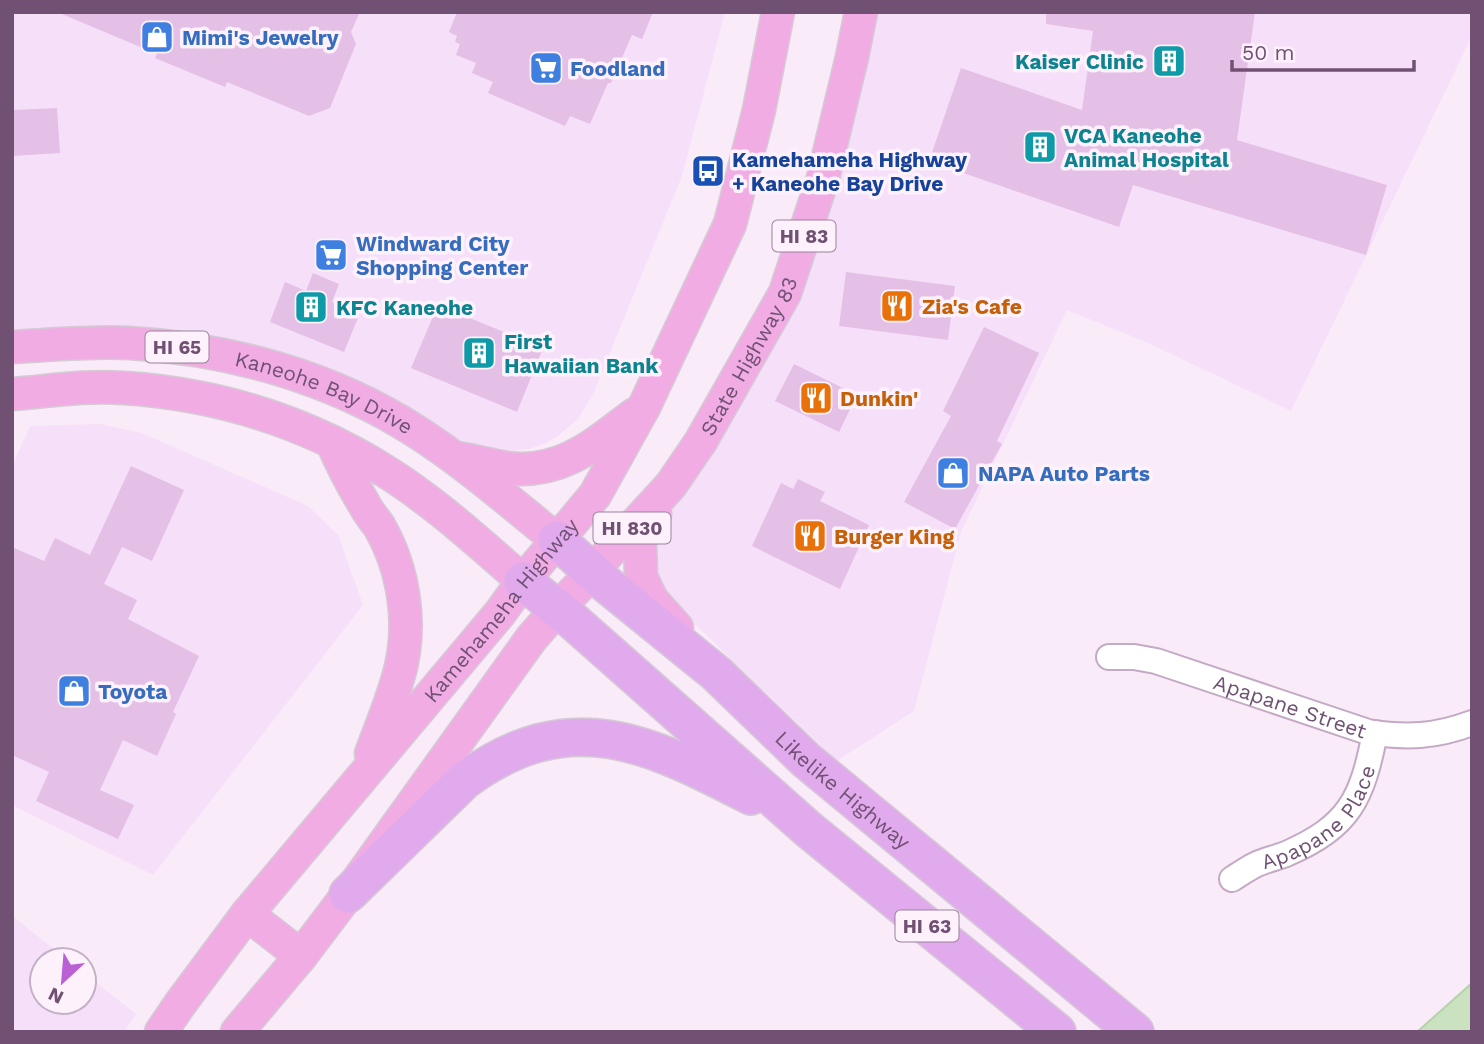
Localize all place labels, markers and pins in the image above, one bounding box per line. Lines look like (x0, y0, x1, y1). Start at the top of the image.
shop icon: Mimi's Jewelry (138, 18, 176, 56)
place label: Mimi's Jewelry (182, 25, 339, 50)
building icon: Kaiser Clinic (1150, 42, 1188, 80)
supermarket icon: Foodland (527, 49, 565, 87)
place label: Kaiser Clinic (1015, 49, 1144, 74)
place label: Foodland (570, 56, 666, 81)
place label: VCA Kaneohe Animal Hospital (1064, 123, 1229, 172)
building icon: VCA Kaneohe Animal Hospital (1021, 128, 1059, 166)
place label: Kamehameha Highway + Kaneohe Bay Drive (732, 147, 967, 196)
bus stop icon: Kamehameha Highway + Kaneohe Bay Drive (689, 152, 727, 190)
place label: Windward City Shopping Center (356, 231, 528, 280)
supermarket icon: Windward City Shopping Center (312, 236, 350, 274)
restaurant icon: Zia's Cafe (878, 287, 916, 325)
building icon: KFC Kaneohe (292, 288, 330, 326)
place label: Zia's Cafe (922, 294, 1022, 319)
place label: KFC Kaneohe (336, 295, 473, 320)
place label: First Hawaiian Bank (504, 329, 659, 378)
building icon: First Hawaiian Bank (460, 334, 498, 372)
restaurant icon: Dunkin' (797, 379, 835, 417)
place label: Dunkin' (840, 386, 918, 411)
shop icon: NAPA Auto Parts (934, 454, 972, 492)
place label: NAPA Auto Parts (978, 461, 1150, 486)
restaurant icon: Burger King (791, 517, 829, 555)
place label: Burger King (834, 524, 955, 549)
shop icon: Toyota (55, 672, 93, 710)
place label: Toyota (98, 679, 168, 704)

